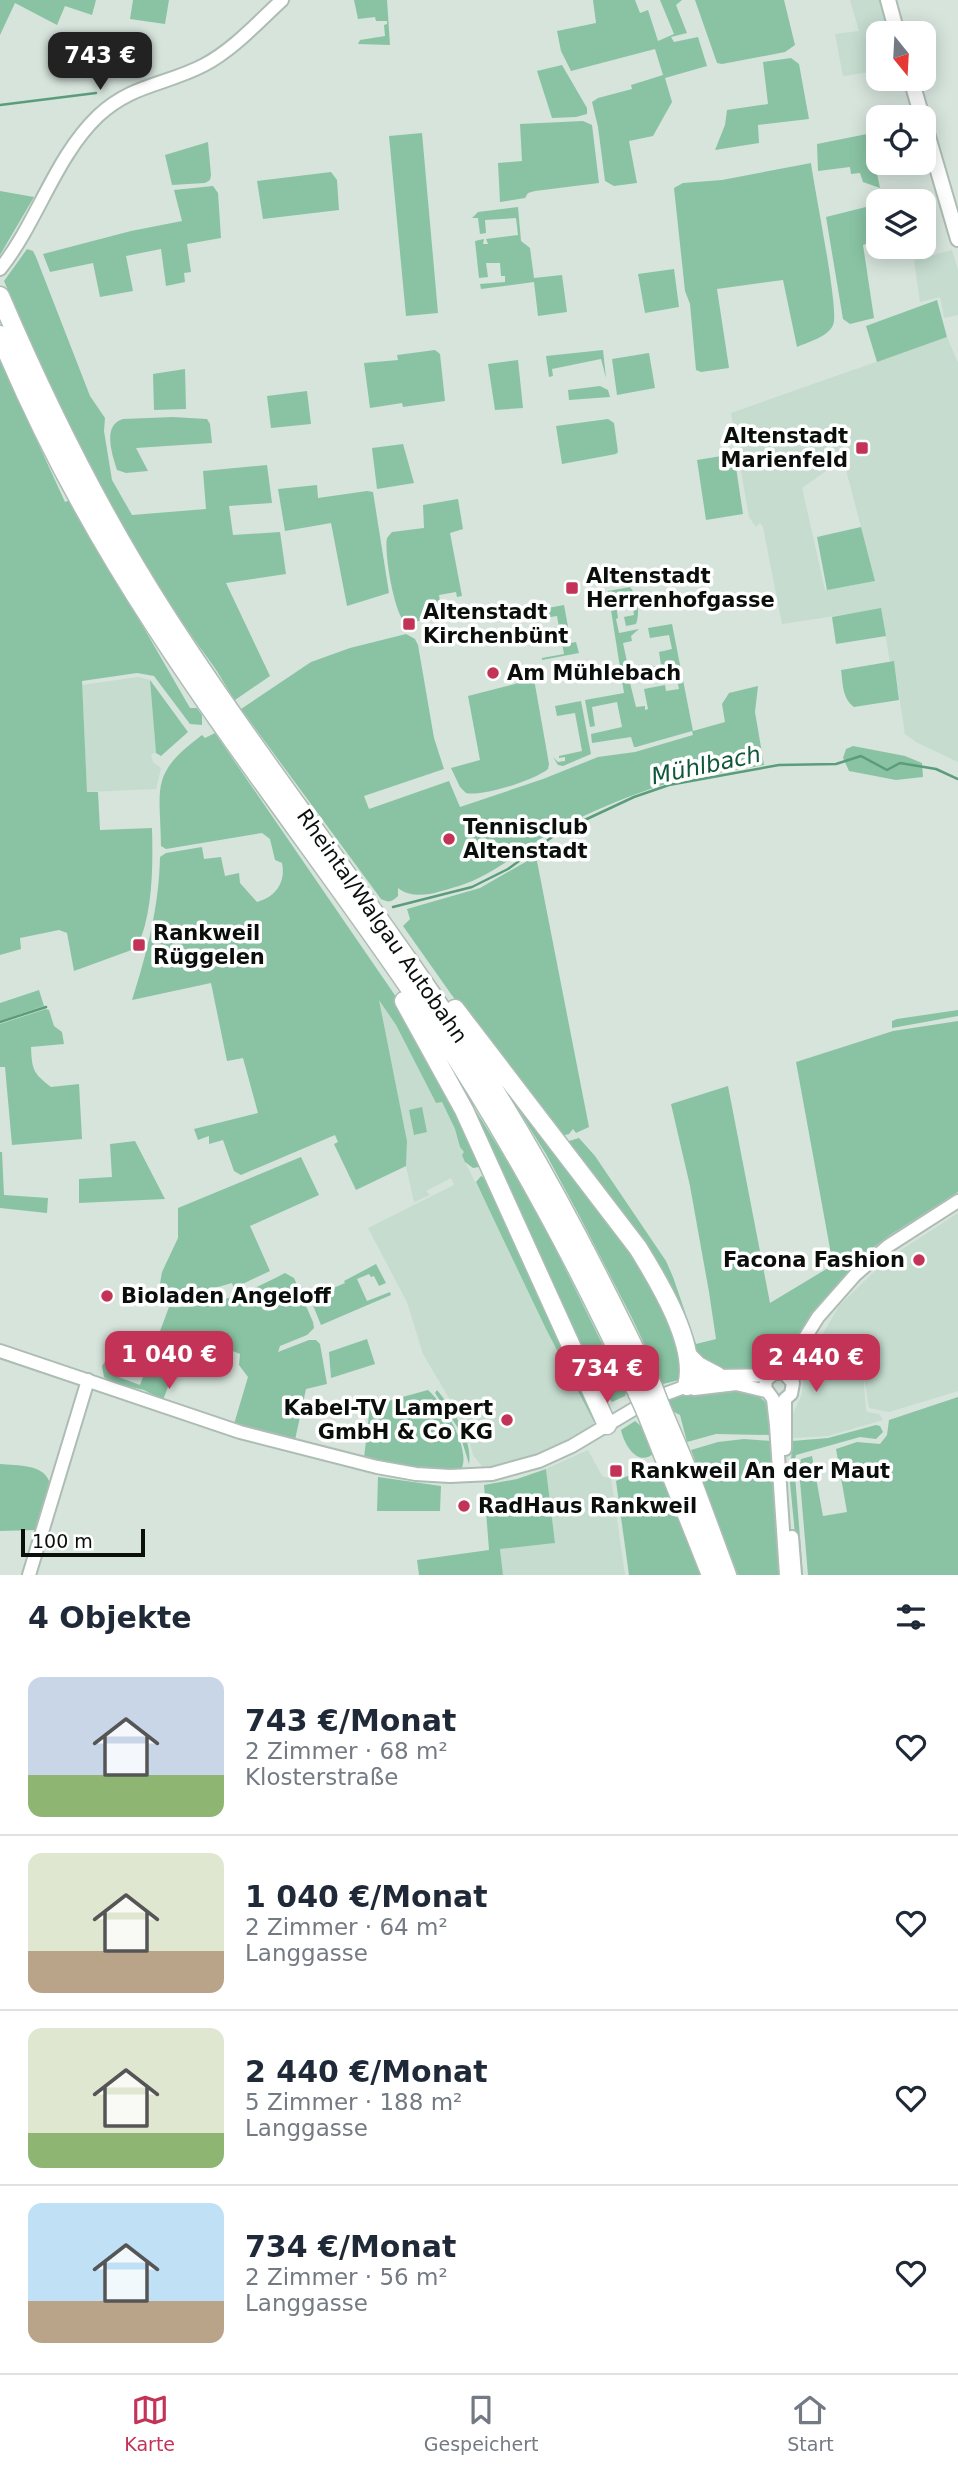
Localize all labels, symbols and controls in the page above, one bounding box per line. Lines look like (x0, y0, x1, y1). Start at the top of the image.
north arrow (866, 21, 936, 91)
map controls (866, 21, 936, 259)
pin: 743 € (51, 32, 149, 92)
text: 743 € (64, 42, 136, 68)
button: locate (866, 105, 936, 175)
button: layers (866, 189, 936, 259)
place label: Altenstadt Marienfeld (721, 424, 848, 472)
marker: Altenstadt Marienfeld (854, 440, 870, 456)
place label: Altenstadt Herrenhofgasse (586, 564, 775, 612)
marker: Altenstadt Herrenhofgasse (564, 580, 580, 596)
place label: Altenstadt Kirchenbünt (423, 600, 568, 648)
marker: Altenstadt Kirchenbünt (401, 616, 417, 632)
place label: Am Mühlebach (507, 661, 681, 685)
marker: Am Mühlebach (485, 665, 501, 681)
water label: Mühlbach (649, 741, 763, 789)
street label: Rheintal/Walgau Autobahn (292, 804, 472, 1048)
place label: Tennisclub Altenstadt (463, 815, 588, 863)
marker: Tennisclub Altenstadt (441, 831, 457, 847)
place label: Rankweil Rüggelen (153, 921, 265, 969)
marker: Rankweil Rüggelen (131, 937, 147, 953)
place label: Facona Fashion (723, 1248, 905, 1272)
marker: Facona Fashion (911, 1252, 927, 1268)
place label: Bioladen Angeloff (121, 1284, 332, 1308)
marker: Bioladen Angeloff (99, 1288, 115, 1304)
pin: 1 040 € (104, 1332, 234, 1391)
pin: 2 440 € (751, 1334, 881, 1394)
text: 1 040 € (121, 1341, 217, 1367)
text: 2 440 € (768, 1344, 864, 1370)
pin: 734 € (558, 1346, 656, 1405)
text: 734 € (571, 1355, 643, 1381)
place label: Kabel-TV Lampert GmbH & Co KG (283, 1396, 493, 1444)
marker: Kabel-TV Lampert GmbH & Co KG (499, 1412, 515, 1428)
place label: Rankweil An der Maut (630, 1459, 890, 1483)
marker: Rankweil An der Maut (608, 1463, 624, 1479)
place label: RadHaus Rankweil (478, 1494, 697, 1518)
marker: RadHaus Rankweil (456, 1498, 472, 1514)
scale bar (21, 1526, 145, 1558)
text: 100 m (32, 1530, 93, 1552)
icon: filters (892, 1598, 930, 1636)
text: 4 Objekte (28, 1600, 192, 1635)
text: 743 €/Monat (245, 1703, 456, 1738)
icon: home (84, 1705, 168, 1789)
icon: heart (892, 1728, 930, 1766)
text: 2 Zimmer · 68 m² (245, 1738, 448, 1764)
text: Klosterstraße (245, 1764, 398, 1790)
text: 1 040 €/Monat (245, 1879, 488, 1914)
icon: home (84, 1881, 168, 1965)
icon: heart (892, 1904, 930, 1942)
text: 2 Zimmer · 64 m² (245, 1914, 448, 1940)
text: Langgasse (245, 1940, 368, 1966)
text: 2 440 €/Monat (245, 2054, 488, 2089)
icon: home (84, 2056, 168, 2140)
icon: heart (892, 2079, 930, 2117)
text: 5 Zimmer · 188 m² (245, 2089, 462, 2115)
text: Langgasse (245, 2115, 368, 2141)
text: 734 €/Monat (245, 2229, 456, 2264)
icon: home (84, 2231, 168, 2315)
icon: heart (892, 2254, 930, 2292)
text: 2 Zimmer · 56 m² (245, 2264, 448, 2290)
text: Langgasse (245, 2290, 368, 2316)
tab: Karte (124, 2391, 175, 2455)
tab: Gespeichert (424, 2391, 539, 2455)
tab: Start (787, 2391, 834, 2455)

